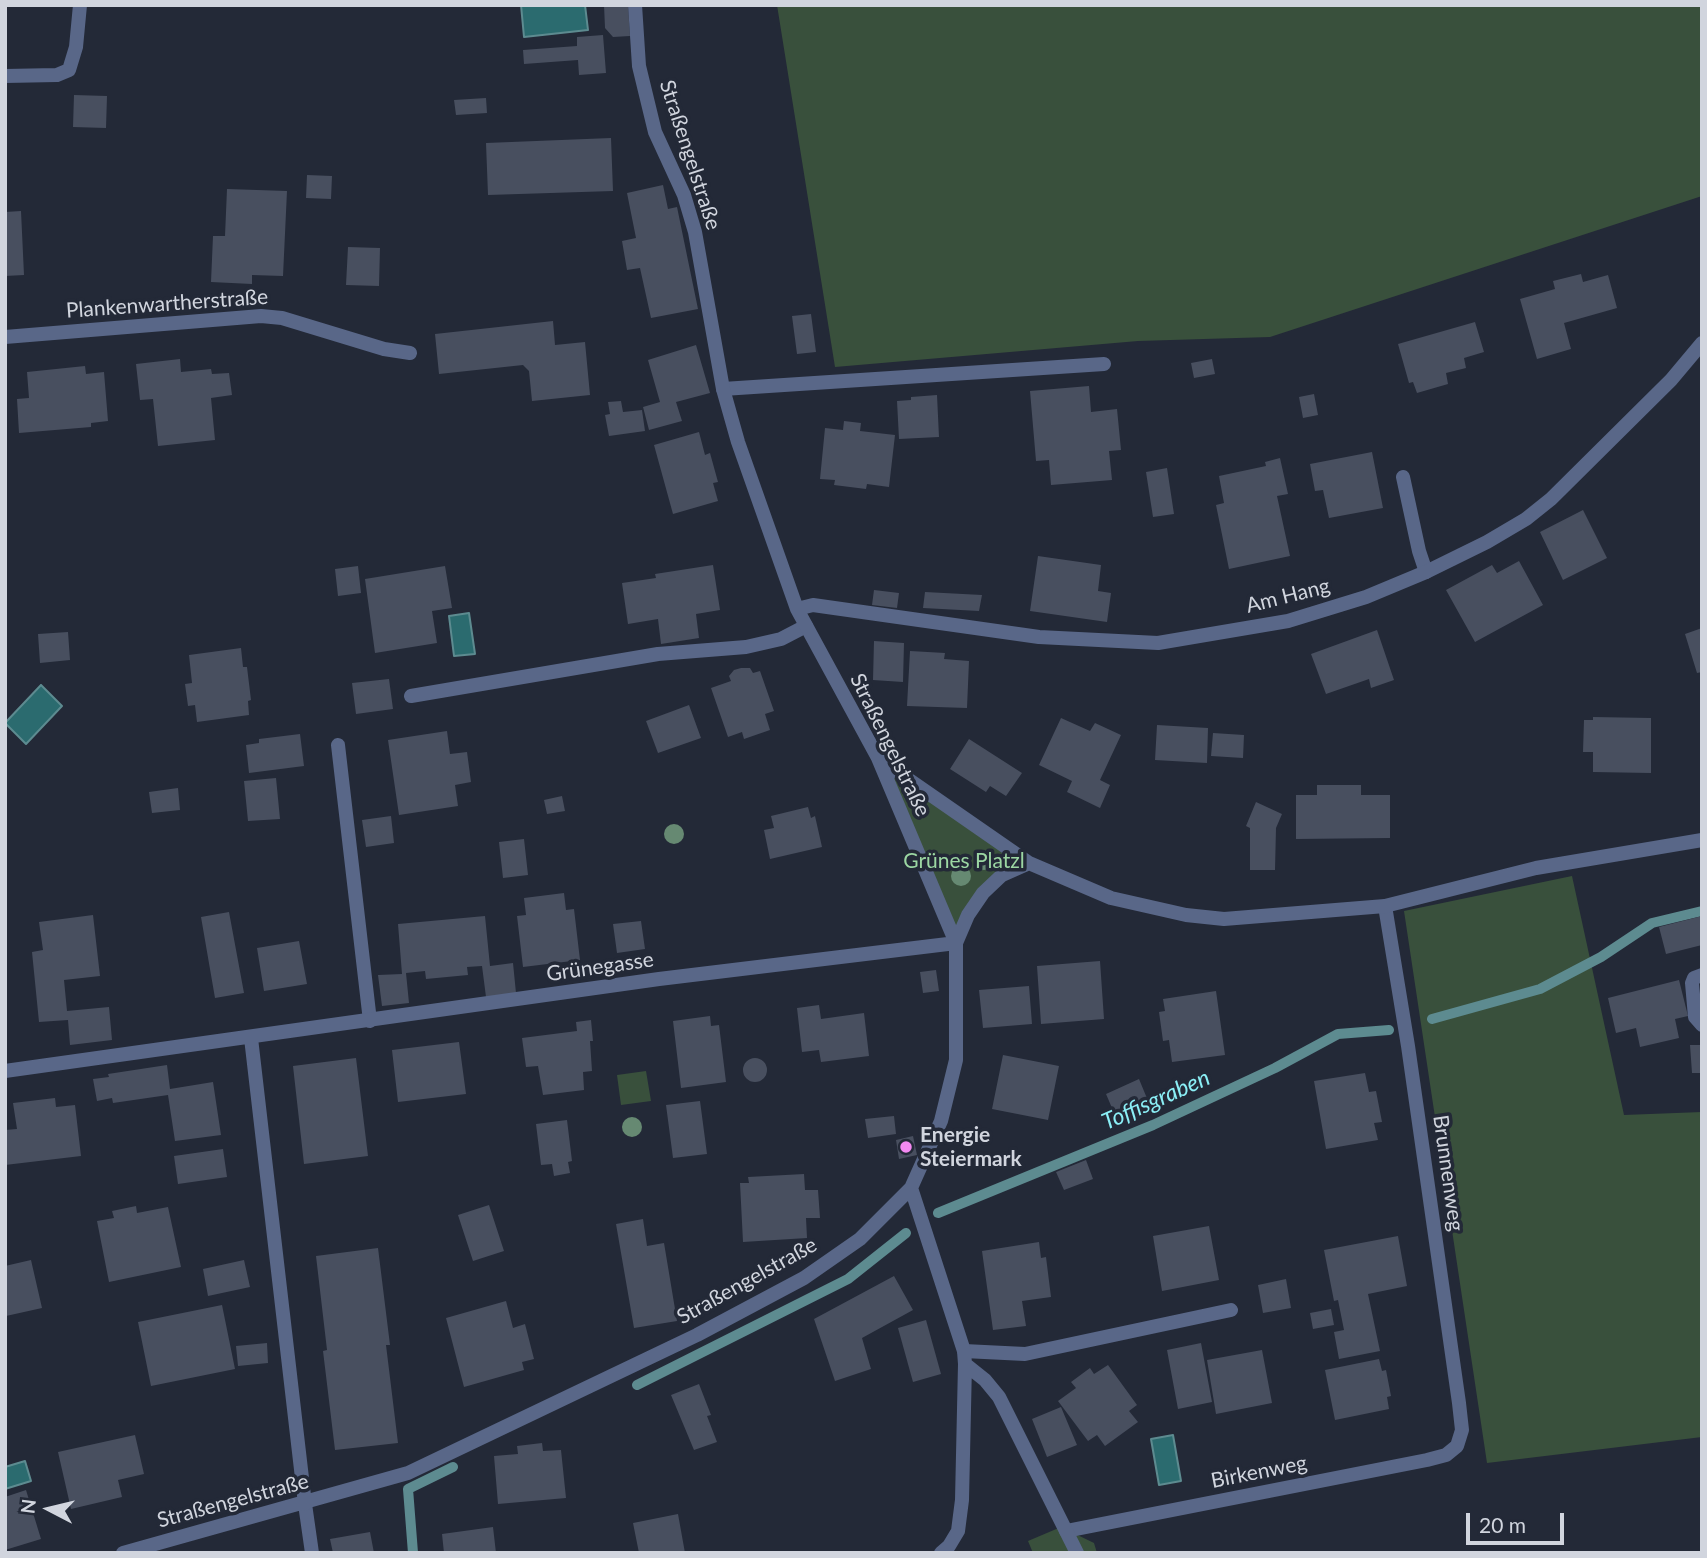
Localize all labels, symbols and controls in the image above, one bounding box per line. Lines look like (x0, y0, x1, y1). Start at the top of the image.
street label: Straßengelstraße (654, 77, 726, 233)
street label: Plankenwartherstraße (65, 284, 269, 324)
street label: Am Hang (1243, 573, 1333, 619)
street label: Straßengelstraße (844, 669, 936, 821)
park label: Grünes Platzl (903, 848, 1025, 874)
street label: Grünegasse (545, 947, 655, 987)
water label: Toffisgraben (1098, 1064, 1214, 1136)
street label: Brunnenweg (1427, 1113, 1469, 1233)
place label: Energie Steiermark (920, 1122, 1022, 1172)
marker: Energie Steiermark (898, 1139, 914, 1155)
street label: Straßengelstraße (673, 1232, 821, 1330)
street label: Birkenweg (1209, 1450, 1309, 1494)
street label: Straßengelstraße (154, 1469, 312, 1533)
north arrow (14, 1474, 84, 1544)
text: N (15, 1498, 40, 1515)
scale bar (1469, 1498, 1567, 1542)
text: 20 m (1479, 1512, 1526, 1537)

